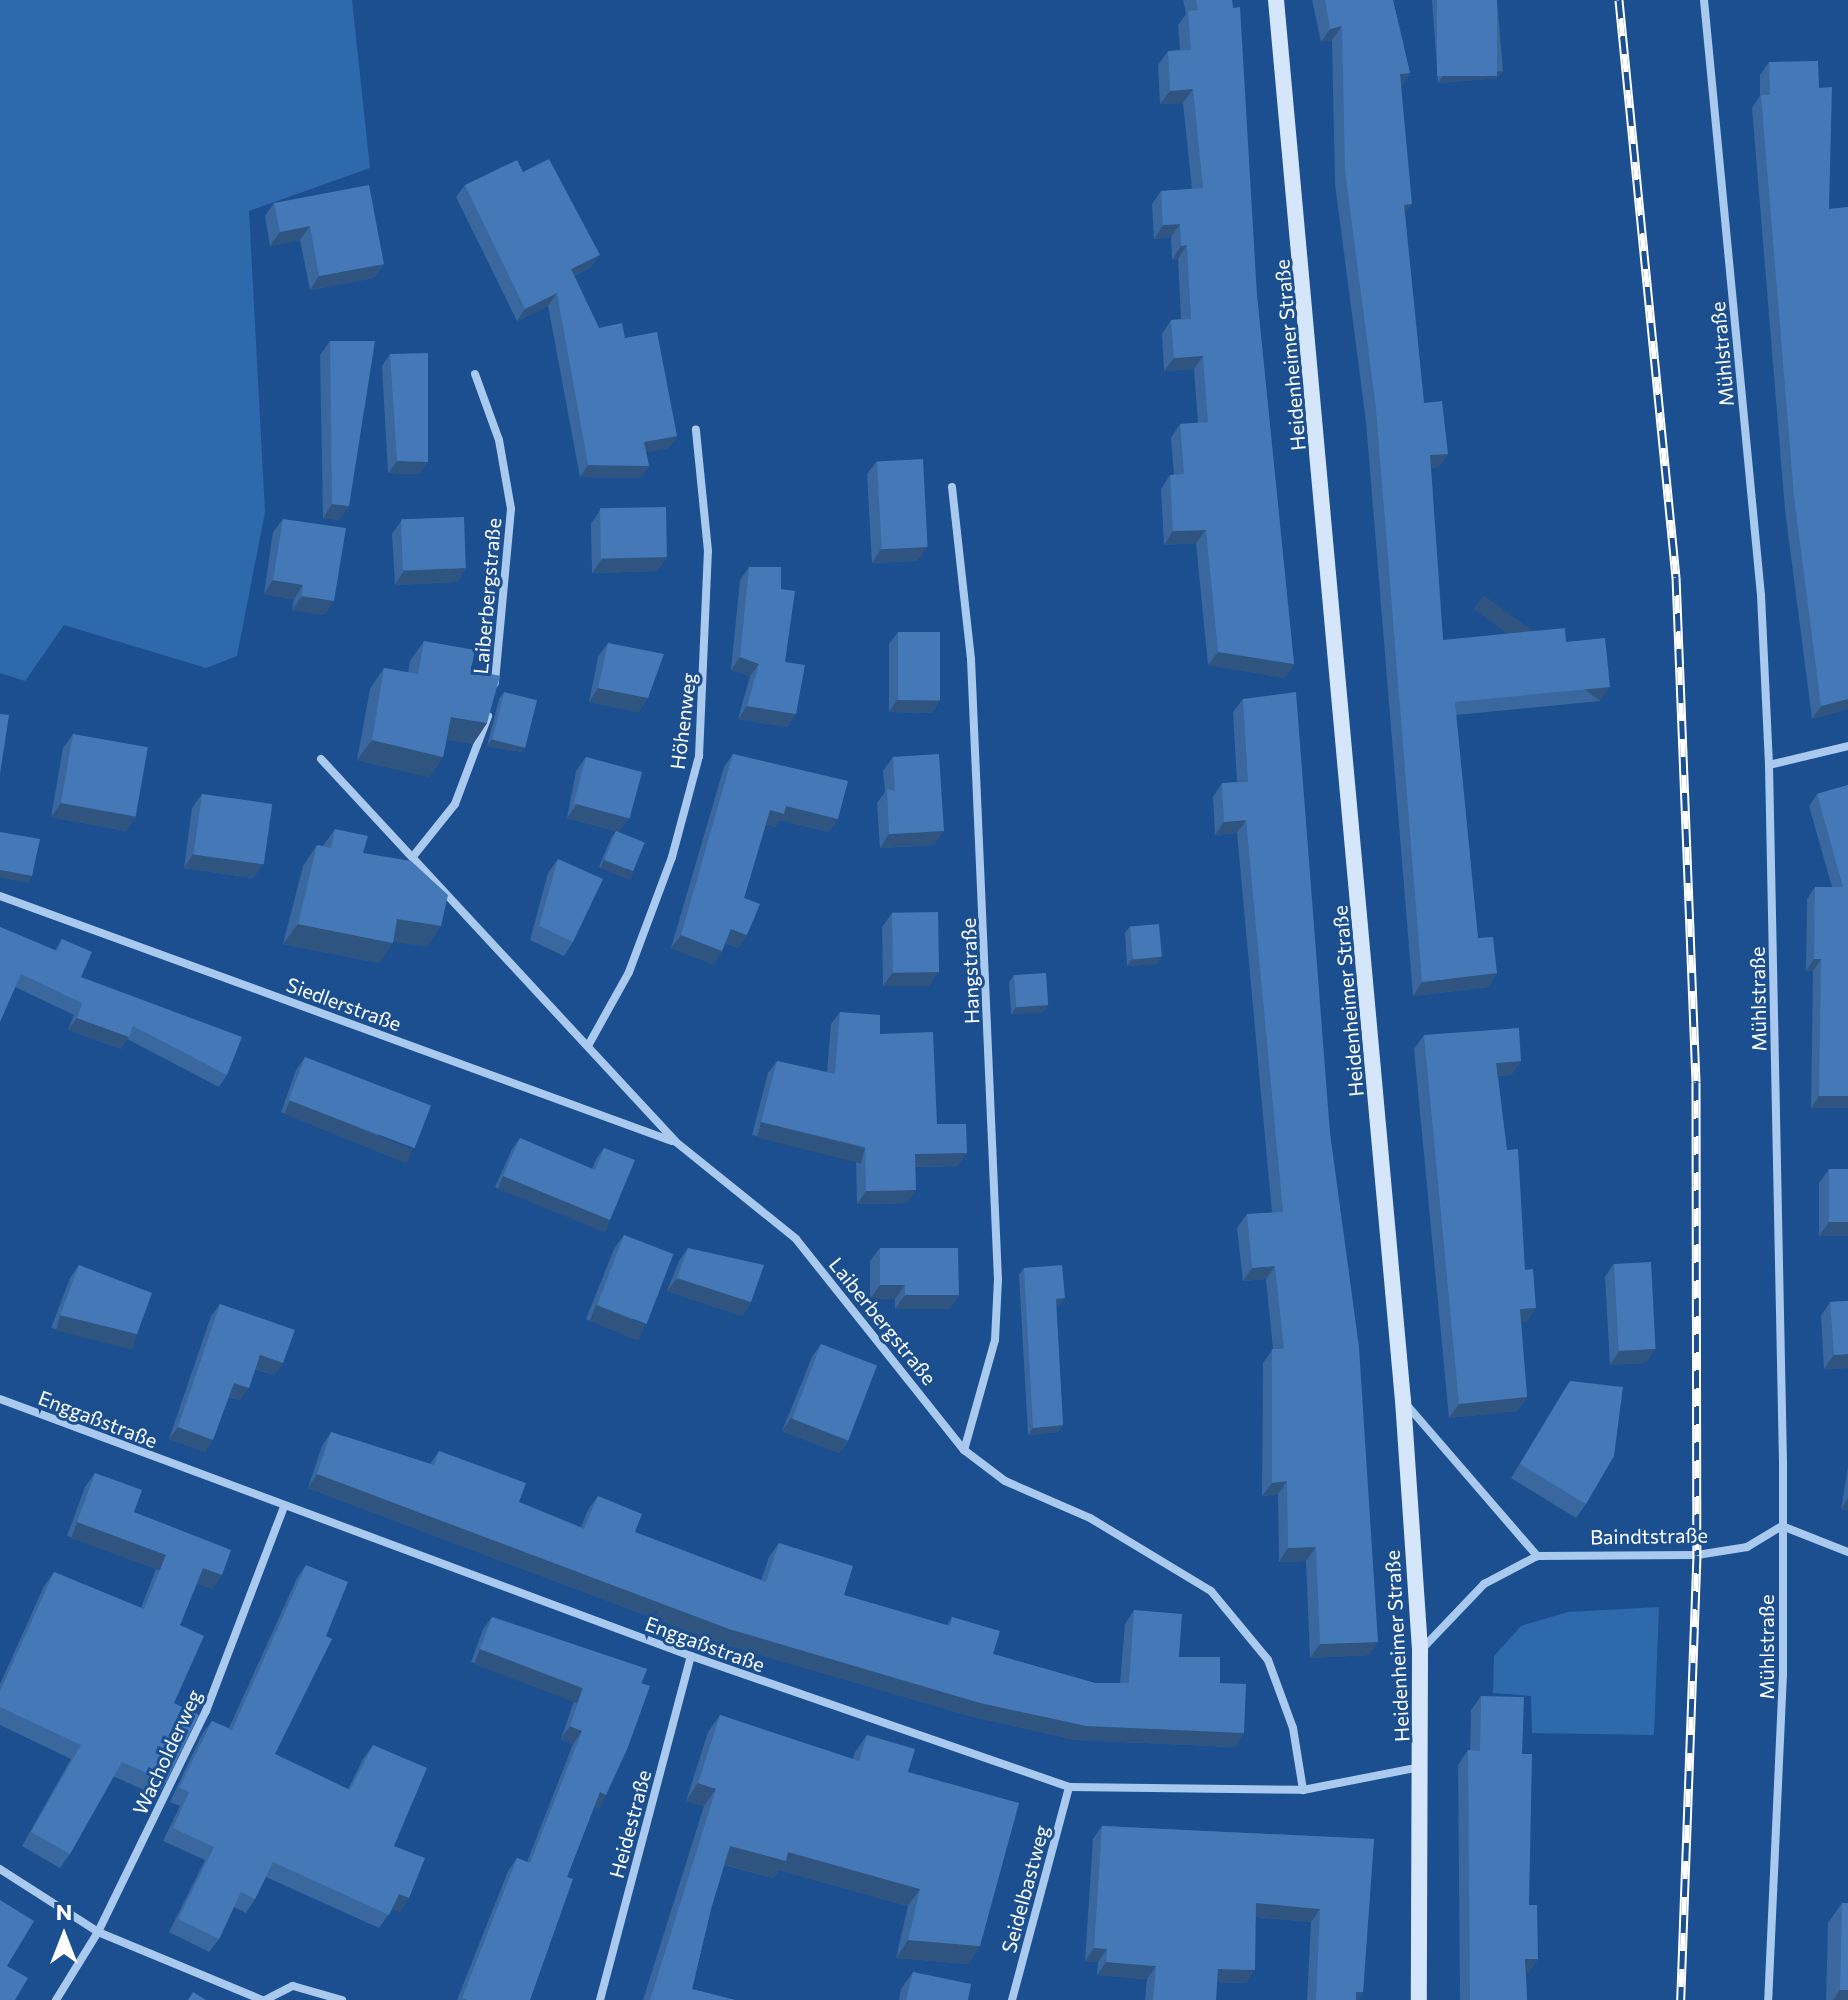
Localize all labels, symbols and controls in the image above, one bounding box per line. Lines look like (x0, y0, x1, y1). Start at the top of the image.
street label: Heidenheimer Straße (1270, 258, 1310, 452)
street label: Mühlstraße (1705, 301, 1739, 407)
street label: Laiberbergstraße (468, 517, 506, 675)
street label: Höhenweg (665, 671, 701, 771)
street label: Heidenheimer Straße (1328, 904, 1368, 1098)
street label: Hangstraße (956, 918, 984, 1024)
street label: Mühlstraße (1745, 946, 1771, 1052)
street label: Siedlerstraße (283, 972, 405, 1036)
street label: Laiberbergstraße (824, 1253, 942, 1389)
street label: Enggaßstraße (35, 1385, 161, 1453)
street label: Baindtstraße (1590, 1523, 1708, 1549)
street label: Heidenheimer Straße (1380, 1550, 1414, 1742)
street label: Mühlstraße (1754, 1595, 1778, 1699)
street label: Enggaßstraße (642, 1611, 768, 1677)
street label: Wacholderweg (128, 1686, 206, 1818)
street label: Heidestraße (604, 1767, 656, 1881)
street label: Seidelbastweg (996, 1823, 1054, 1955)
north arrow (24, 1896, 104, 1976)
text: N (56, 1898, 72, 1925)

